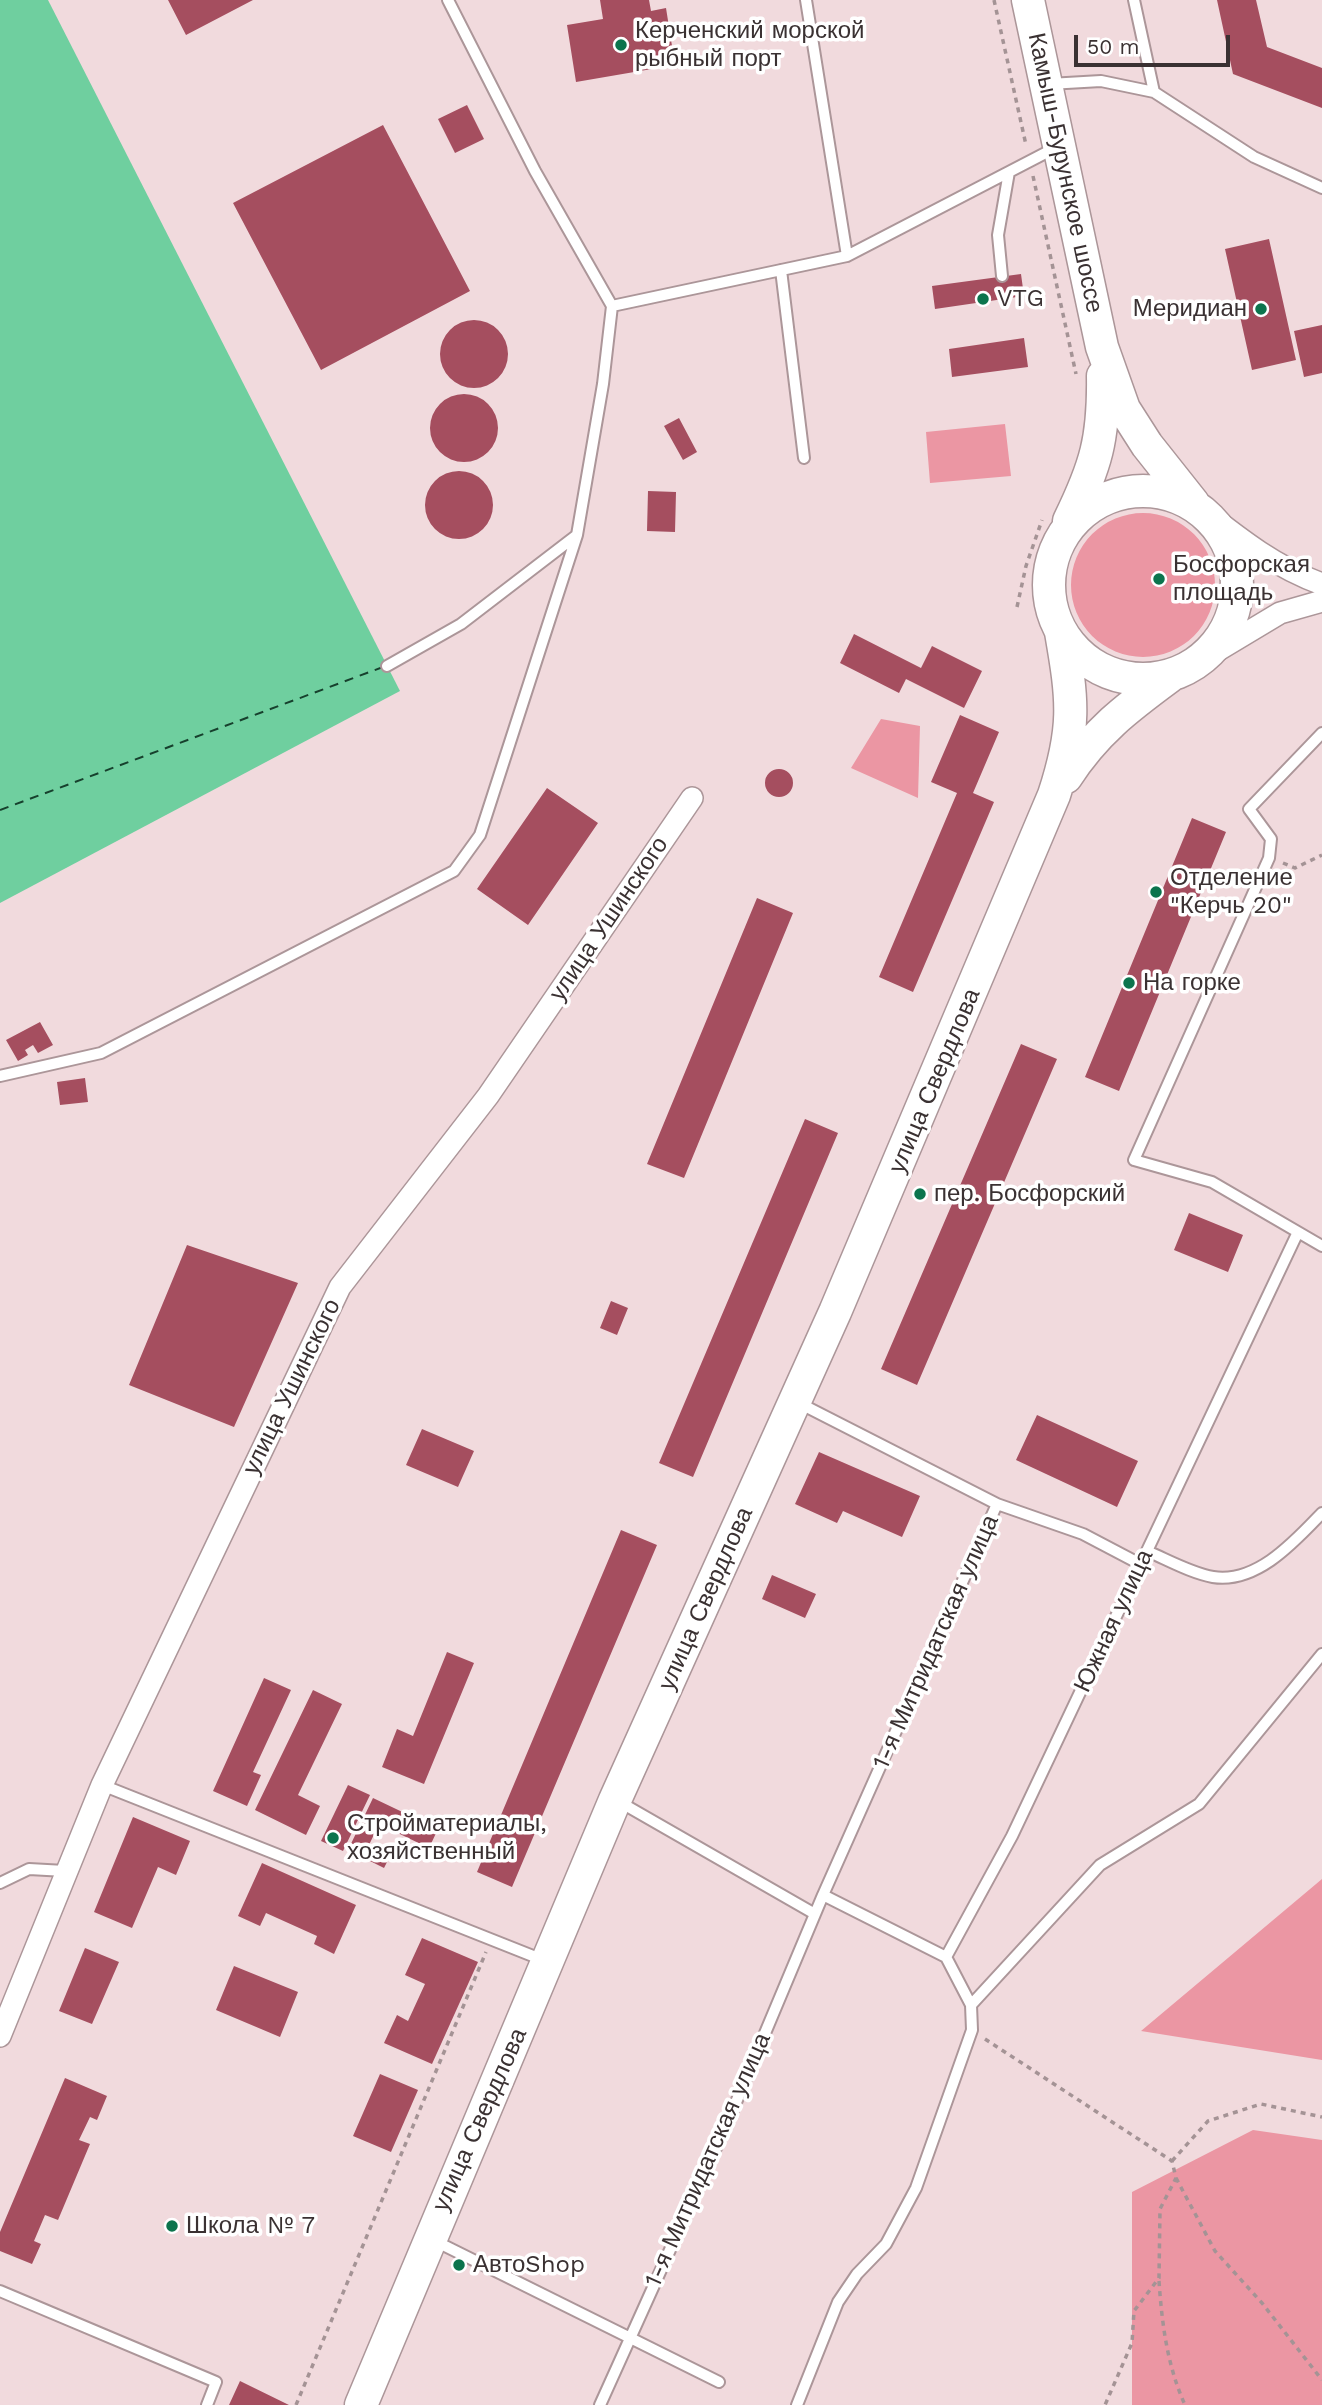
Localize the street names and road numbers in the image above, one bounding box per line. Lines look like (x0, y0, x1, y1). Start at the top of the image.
street label: Камыш-Бурунское шоссе (1021, 30, 1109, 316)
street label: улица Ушинского (543, 831, 675, 1007)
street label: улица Свердлова (883, 984, 987, 1178)
street label: улица Ушинского (237, 1294, 347, 1480)
street label: улица Свердлова (653, 1503, 759, 1695)
street label: 1-я Митридатская улица (867, 1511, 1005, 1773)
street label: Южная улица (1068, 1545, 1160, 1697)
street label: улица Свердлова (427, 2024, 533, 2216)
street label: 1-я Митридатская улица (639, 2029, 777, 2291)

